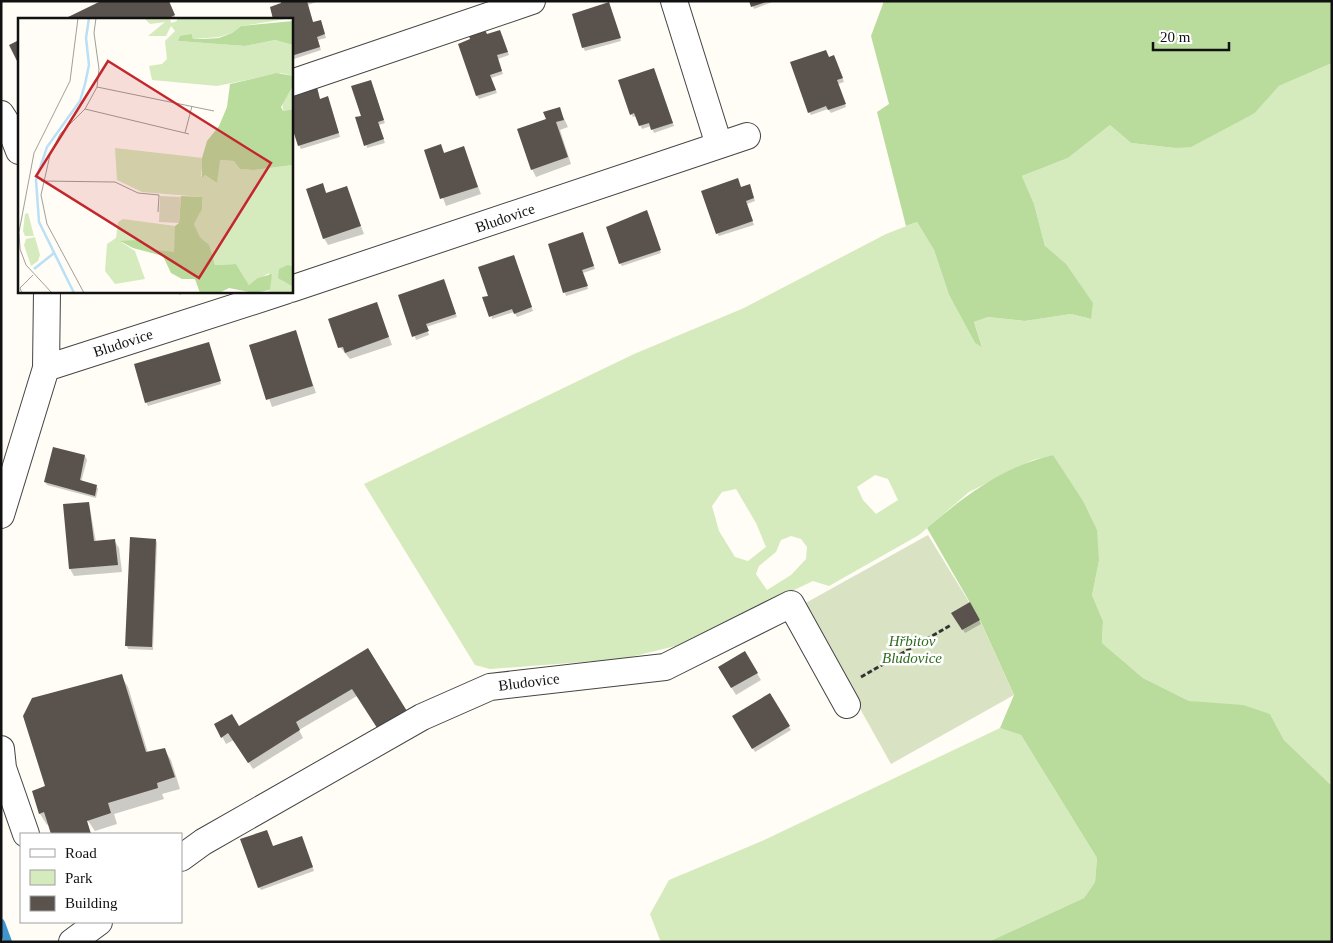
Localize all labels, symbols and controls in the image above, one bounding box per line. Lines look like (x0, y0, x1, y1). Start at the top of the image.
inset map (18, 18, 292, 292)
scale bar (1153, 20, 1229, 52)
text: 20 m (1160, 29, 1191, 45)
street label: Bludovice (473, 200, 537, 236)
street label: Bludovice (91, 326, 155, 360)
park label: Hřbitov Bludovice (882, 633, 942, 666)
street label: Bludovice (497, 670, 561, 694)
legend (20, 833, 182, 923)
text: Road (65, 845, 97, 861)
text: Park (65, 870, 93, 886)
text: Building (65, 895, 118, 911)

